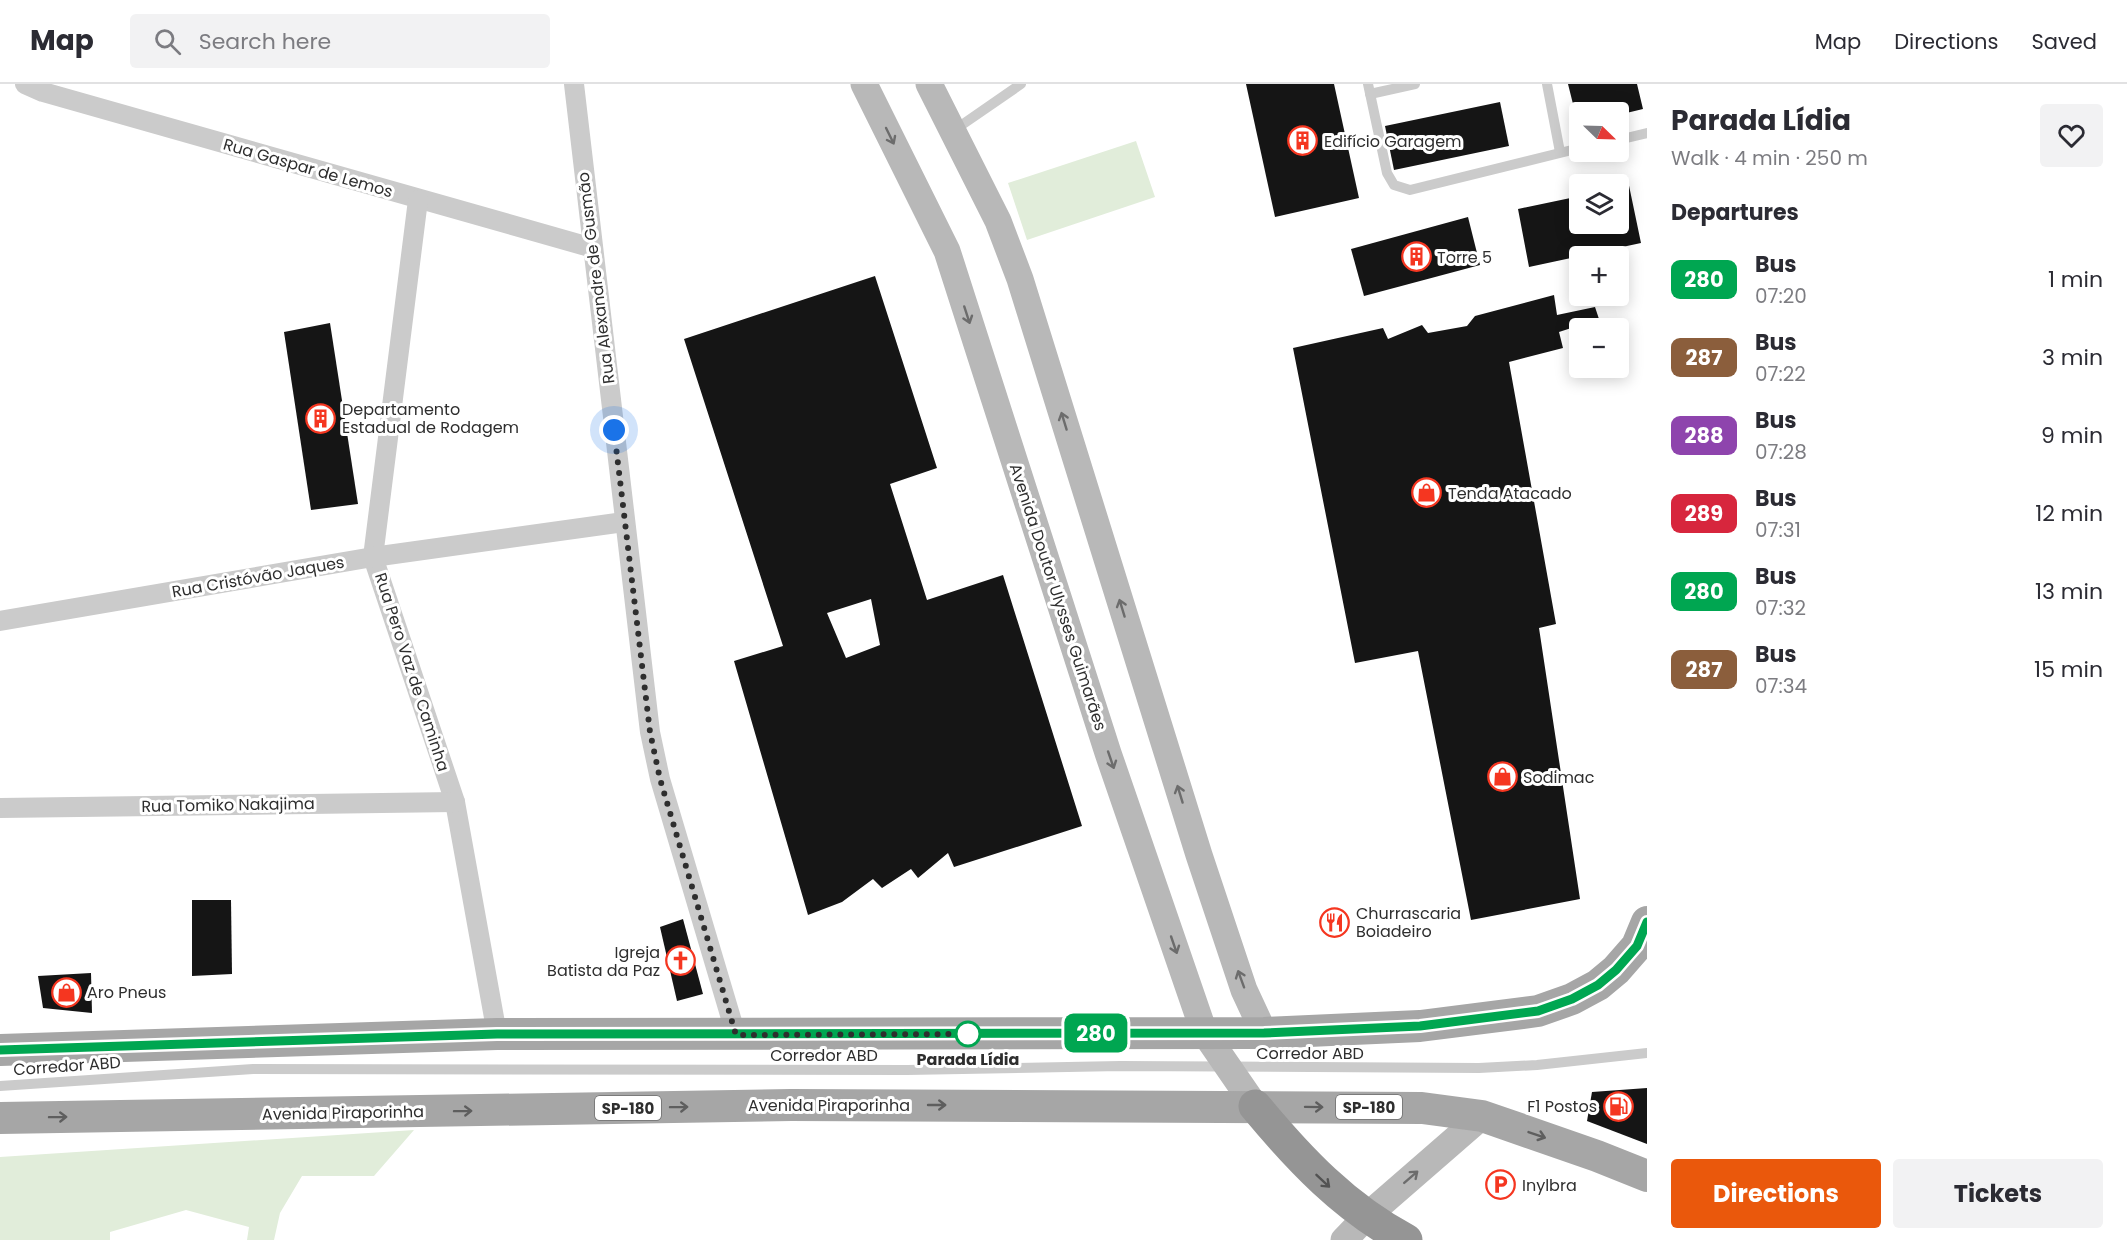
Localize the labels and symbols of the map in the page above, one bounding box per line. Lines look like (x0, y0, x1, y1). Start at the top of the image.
north arrow (1569, 102, 1629, 162)
building icon: Edifício Garagem (1287, 125, 1319, 157)
one-way arrow (885, 127, 896, 145)
place label: Edifício Garagem (1324, 130, 1462, 153)
street label: Rua Gaspar de Lemos (220, 133, 396, 203)
street label: Rua Alexandre de Gusmão (572, 171, 620, 385)
building icon: Torre 5 (1400, 241, 1432, 273)
place label: Torre 5 (1437, 246, 1492, 269)
one-way arrow (963, 305, 974, 324)
place label: Departamento Estadual de Rodagem (342, 398, 519, 439)
building icon: Departamento Estadual de Rodagem (305, 402, 337, 434)
one-way arrow (1058, 412, 1069, 431)
your location (599, 415, 629, 445)
street label: Avenida Doutor Ulysses Guimarães (1004, 460, 1112, 734)
shop icon: Tenda Atacado (1411, 477, 1443, 509)
place label: Tenda Atacado (1448, 482, 1572, 505)
street label: Rua Cristóvão Jaques (170, 551, 346, 603)
street label: Rua Pero Vaz de Caminha (369, 570, 455, 774)
one-way arrow (1116, 599, 1127, 618)
one-way arrow (1106, 750, 1117, 769)
shop icon: Sodimac (1486, 761, 1518, 793)
place label: Sodimac (1523, 766, 1595, 789)
one-way arrow (1174, 785, 1185, 804)
street label: Rua Tomiko Nakajima (141, 792, 315, 818)
place label: Churrascaria Boiadeiro (1356, 902, 1461, 943)
restaurant icon: Churrascaria Boiadeiro (1319, 906, 1351, 938)
one-way arrow (1170, 935, 1181, 954)
place label: Igreja Batista da Paz (547, 941, 660, 982)
church icon: Igreja Batista da Paz (665, 945, 697, 977)
one-way arrow (1234, 970, 1245, 989)
shop icon: Aro Pneus (50, 976, 82, 1008)
place label: Aro Pneus (87, 981, 166, 1004)
line badge: 280 (1062, 1014, 1130, 1052)
marker: Parada Lídia (955, 1021, 981, 1047)
street label: Corredor ABD (1256, 1042, 1364, 1065)
street label: Corredor ABD (770, 1044, 878, 1067)
place label: Parada Lídia (917, 1048, 1019, 1071)
street label: Corredor ABD (13, 1051, 121, 1081)
fuel station icon: F1 Postos (1602, 1090, 1634, 1122)
street label: Avenida Piraporinha (748, 1094, 910, 1117)
road number: SP-180 (1336, 1095, 1402, 1119)
place label: F1 Postos (1527, 1095, 1597, 1118)
road number: SP-180 (595, 1096, 661, 1120)
one-way arrow (927, 1099, 947, 1111)
street label: Avenida Piraporinha (262, 1100, 424, 1126)
one-way arrow (669, 1101, 689, 1113)
one-way arrow (1303, 1101, 1323, 1113)
one-way arrow (453, 1105, 473, 1117)
one-way arrow (48, 1111, 68, 1123)
one-way arrow (1527, 1130, 1546, 1141)
parking icon: Inylbra (1485, 1169, 1517, 1201)
one-way arrow (1403, 1171, 1419, 1184)
one-way arrow (1315, 1174, 1330, 1188)
place label: Inylbra (1522, 1174, 1577, 1197)

